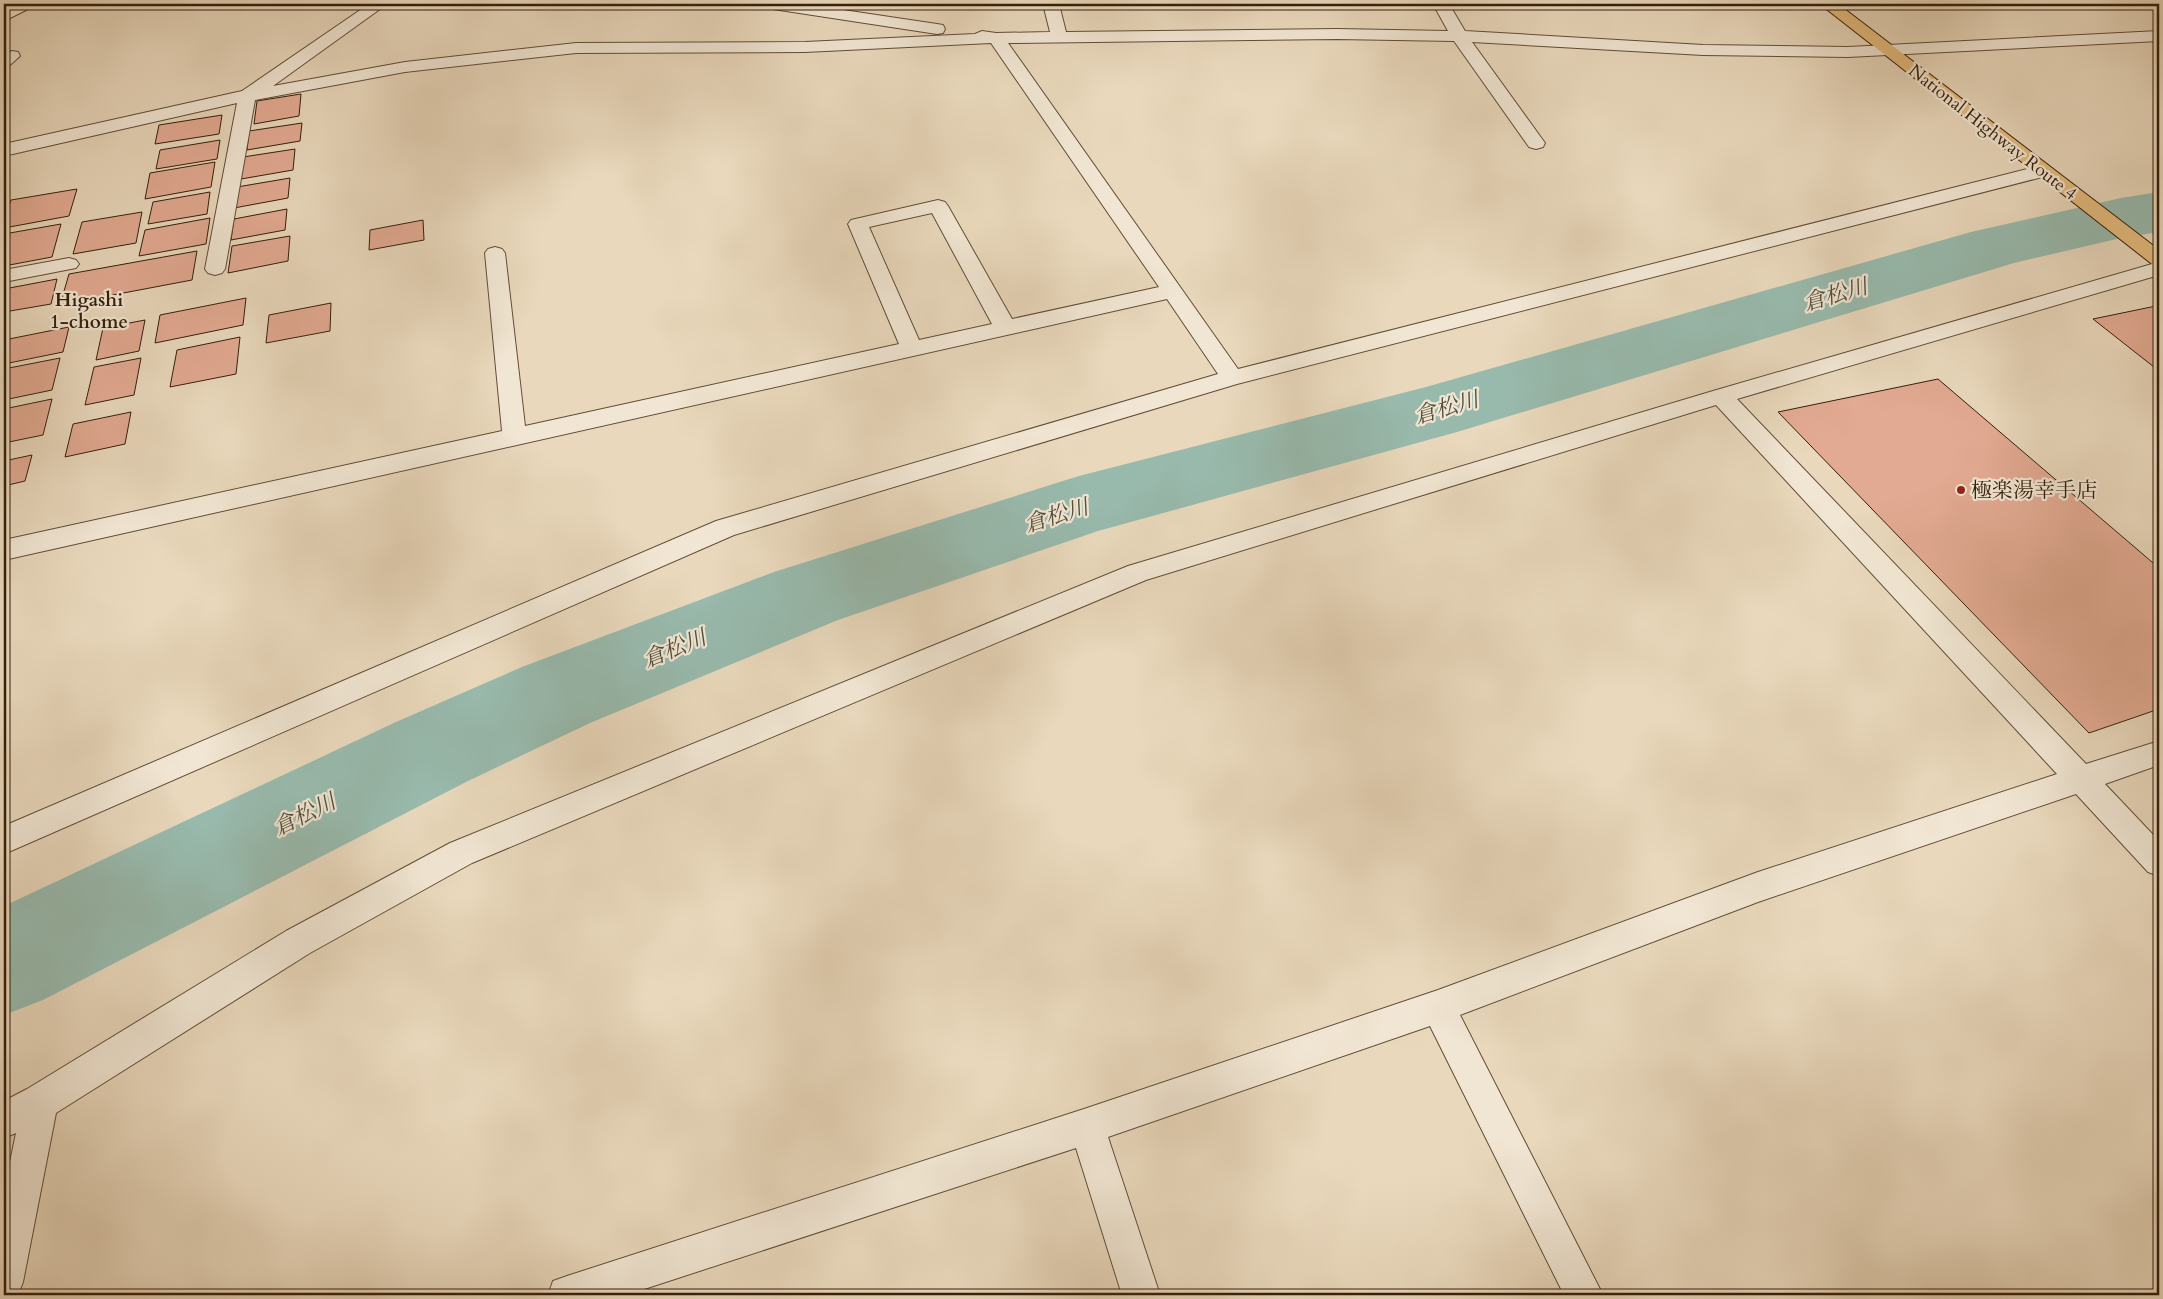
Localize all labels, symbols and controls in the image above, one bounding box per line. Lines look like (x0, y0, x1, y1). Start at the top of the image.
street label: National Highway Route 4 (1903, 59, 2082, 206)
water label: 倉松川 (1799, 271, 1873, 318)
district label: Higashi 1-chome (50, 287, 128, 335)
water label: 倉松川 (1410, 384, 1484, 431)
place label: 極楽湯幸手店 (1971, 476, 2097, 505)
marker: 極楽湯幸手店 (1955, 484, 1967, 496)
water label: 倉松川 (1020, 491, 1094, 540)
water label: 倉松川 (638, 622, 712, 675)
water label: 倉松川 (268, 786, 342, 843)

